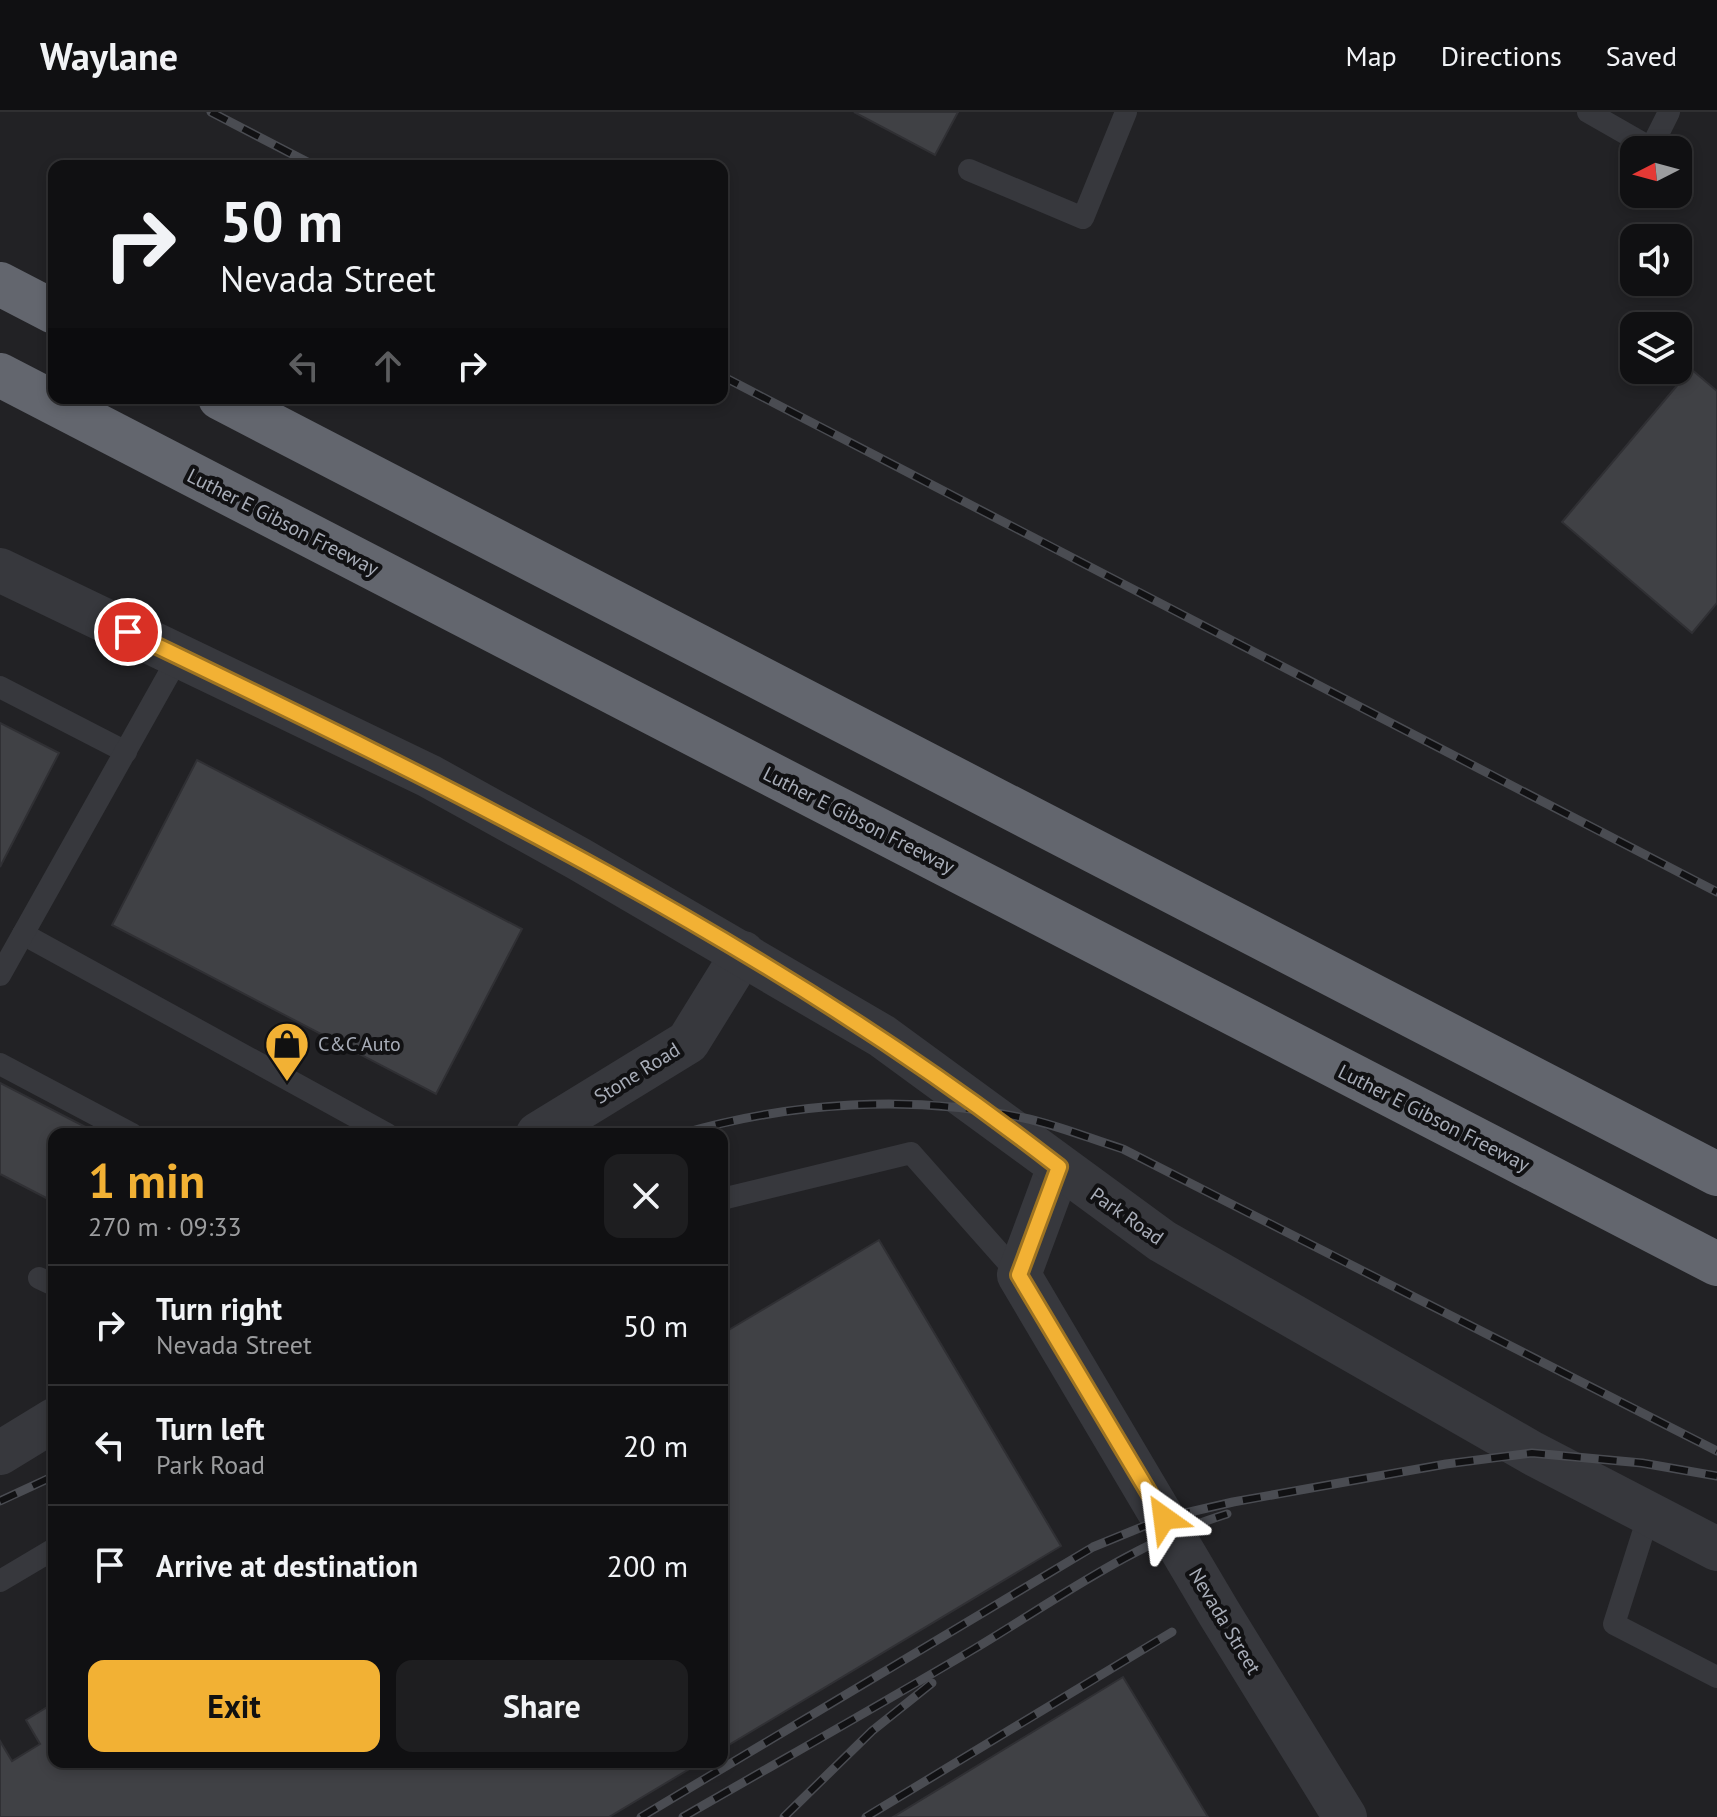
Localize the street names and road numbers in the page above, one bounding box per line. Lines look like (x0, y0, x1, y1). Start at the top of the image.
street label: Luther E Gibson Freeway (183, 462, 384, 582)
street label: Luther E Gibson Freeway (759, 760, 960, 880)
street label: Stone Road (589, 1036, 685, 1110)
street label: Luther E Gibson Freeway (1334, 1058, 1535, 1178)
street label: Park Road (1085, 1181, 1169, 1251)
street label: Nevada Street (1183, 1563, 1267, 1679)

